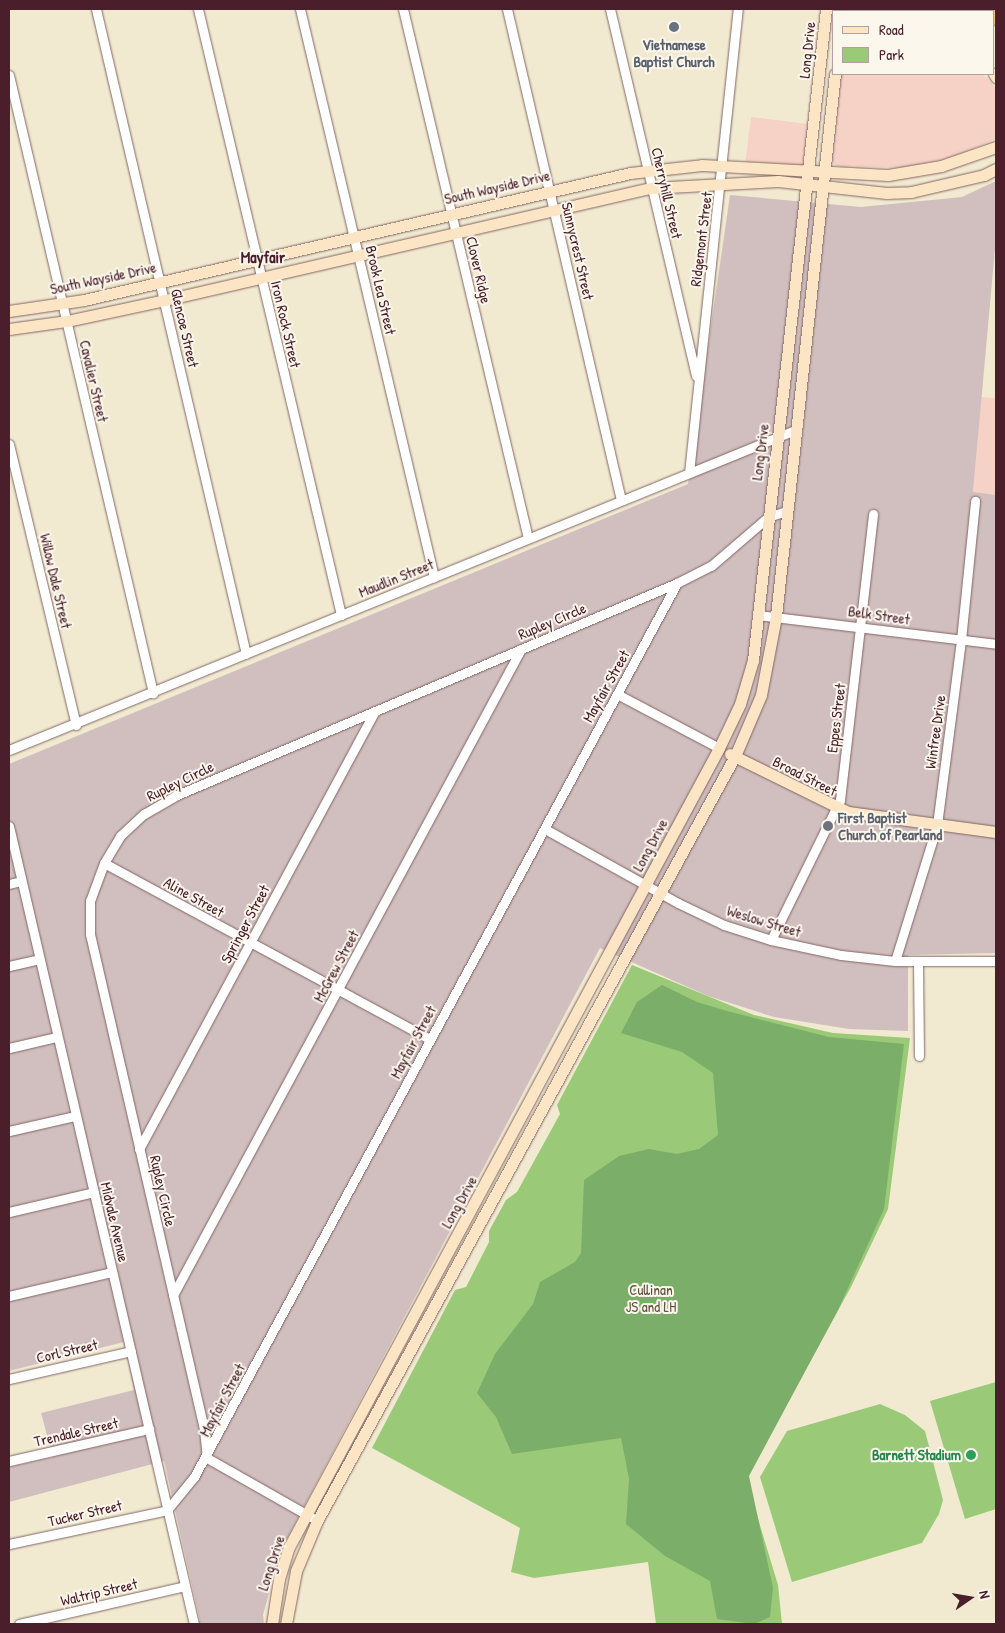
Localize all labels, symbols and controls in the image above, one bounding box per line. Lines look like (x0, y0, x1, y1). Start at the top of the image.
legend (832, 10, 995, 75)
text: Road (879, 19, 904, 40)
marker: Vietnamese Baptist Church (668, 21, 680, 33)
street label: Long Drive (795, 21, 819, 79)
place label: Vietnamese Baptist Church (633, 35, 715, 70)
text: Park (879, 44, 904, 65)
street label: Cherryhill Street (648, 146, 686, 240)
street label: South Wayside Drive (442, 166, 552, 208)
street label: Ridgemont Street (686, 191, 716, 287)
street label: Sunnycrest Street (558, 200, 598, 302)
street label: Clover Ridge (463, 235, 495, 305)
street label: Brook Lea Street (362, 244, 400, 336)
district label: Mayfair (241, 247, 285, 267)
street label: South Wayside Drive (48, 258, 158, 298)
street label: Iron Rock Street (267, 279, 305, 369)
street label: Glencoe Street (167, 287, 203, 369)
street label: Cavalier Street (76, 338, 112, 424)
street label: Long Drive (748, 423, 772, 481)
street label: Willow Dale Street (36, 532, 76, 630)
street label: Maudlin Street (356, 555, 436, 601)
street label: Rupley Circle (515, 599, 589, 643)
street label: Belk Street (847, 602, 911, 628)
street label: Mayfair Street (579, 647, 633, 725)
street label: Eppes Street (823, 682, 849, 754)
street label: Winfree Drive (921, 694, 949, 770)
street label: Broad Street (770, 752, 840, 800)
street label: Rupley Circle (144, 757, 216, 805)
place label: First Baptist Church of Pearland (838, 808, 942, 843)
street label: Long Drive (629, 816, 671, 874)
marker: First Baptist Church of Pearland (822, 820, 834, 832)
street label: Aline Street (161, 873, 227, 921)
street label: Springer Street (217, 882, 273, 966)
street label: Weslow Street (725, 901, 803, 941)
street label: McGrew Street (310, 927, 362, 1005)
street label: Mayfair Street (386, 1002, 440, 1082)
street label: Rupley Circle (146, 1154, 180, 1228)
street label: Long Drive (437, 1173, 481, 1231)
street label: Midvale Avenue (97, 1180, 133, 1264)
park label: Cullinan JS and LH (626, 1280, 676, 1315)
street label: Corl Street (35, 1335, 99, 1367)
street label: Mayfair Street (195, 1360, 249, 1440)
street label: Trendale Street (32, 1414, 120, 1450)
place label: Barnett Stadium (872, 1446, 961, 1464)
marker: Barnett Stadium (965, 1449, 977, 1461)
street label: Tucker Street (46, 1496, 124, 1530)
street label: Long Drive (254, 1533, 288, 1593)
north arrow (945, 1573, 995, 1623)
street label: Waltrip Street (59, 1574, 139, 1610)
text: N (975, 1589, 995, 1600)

